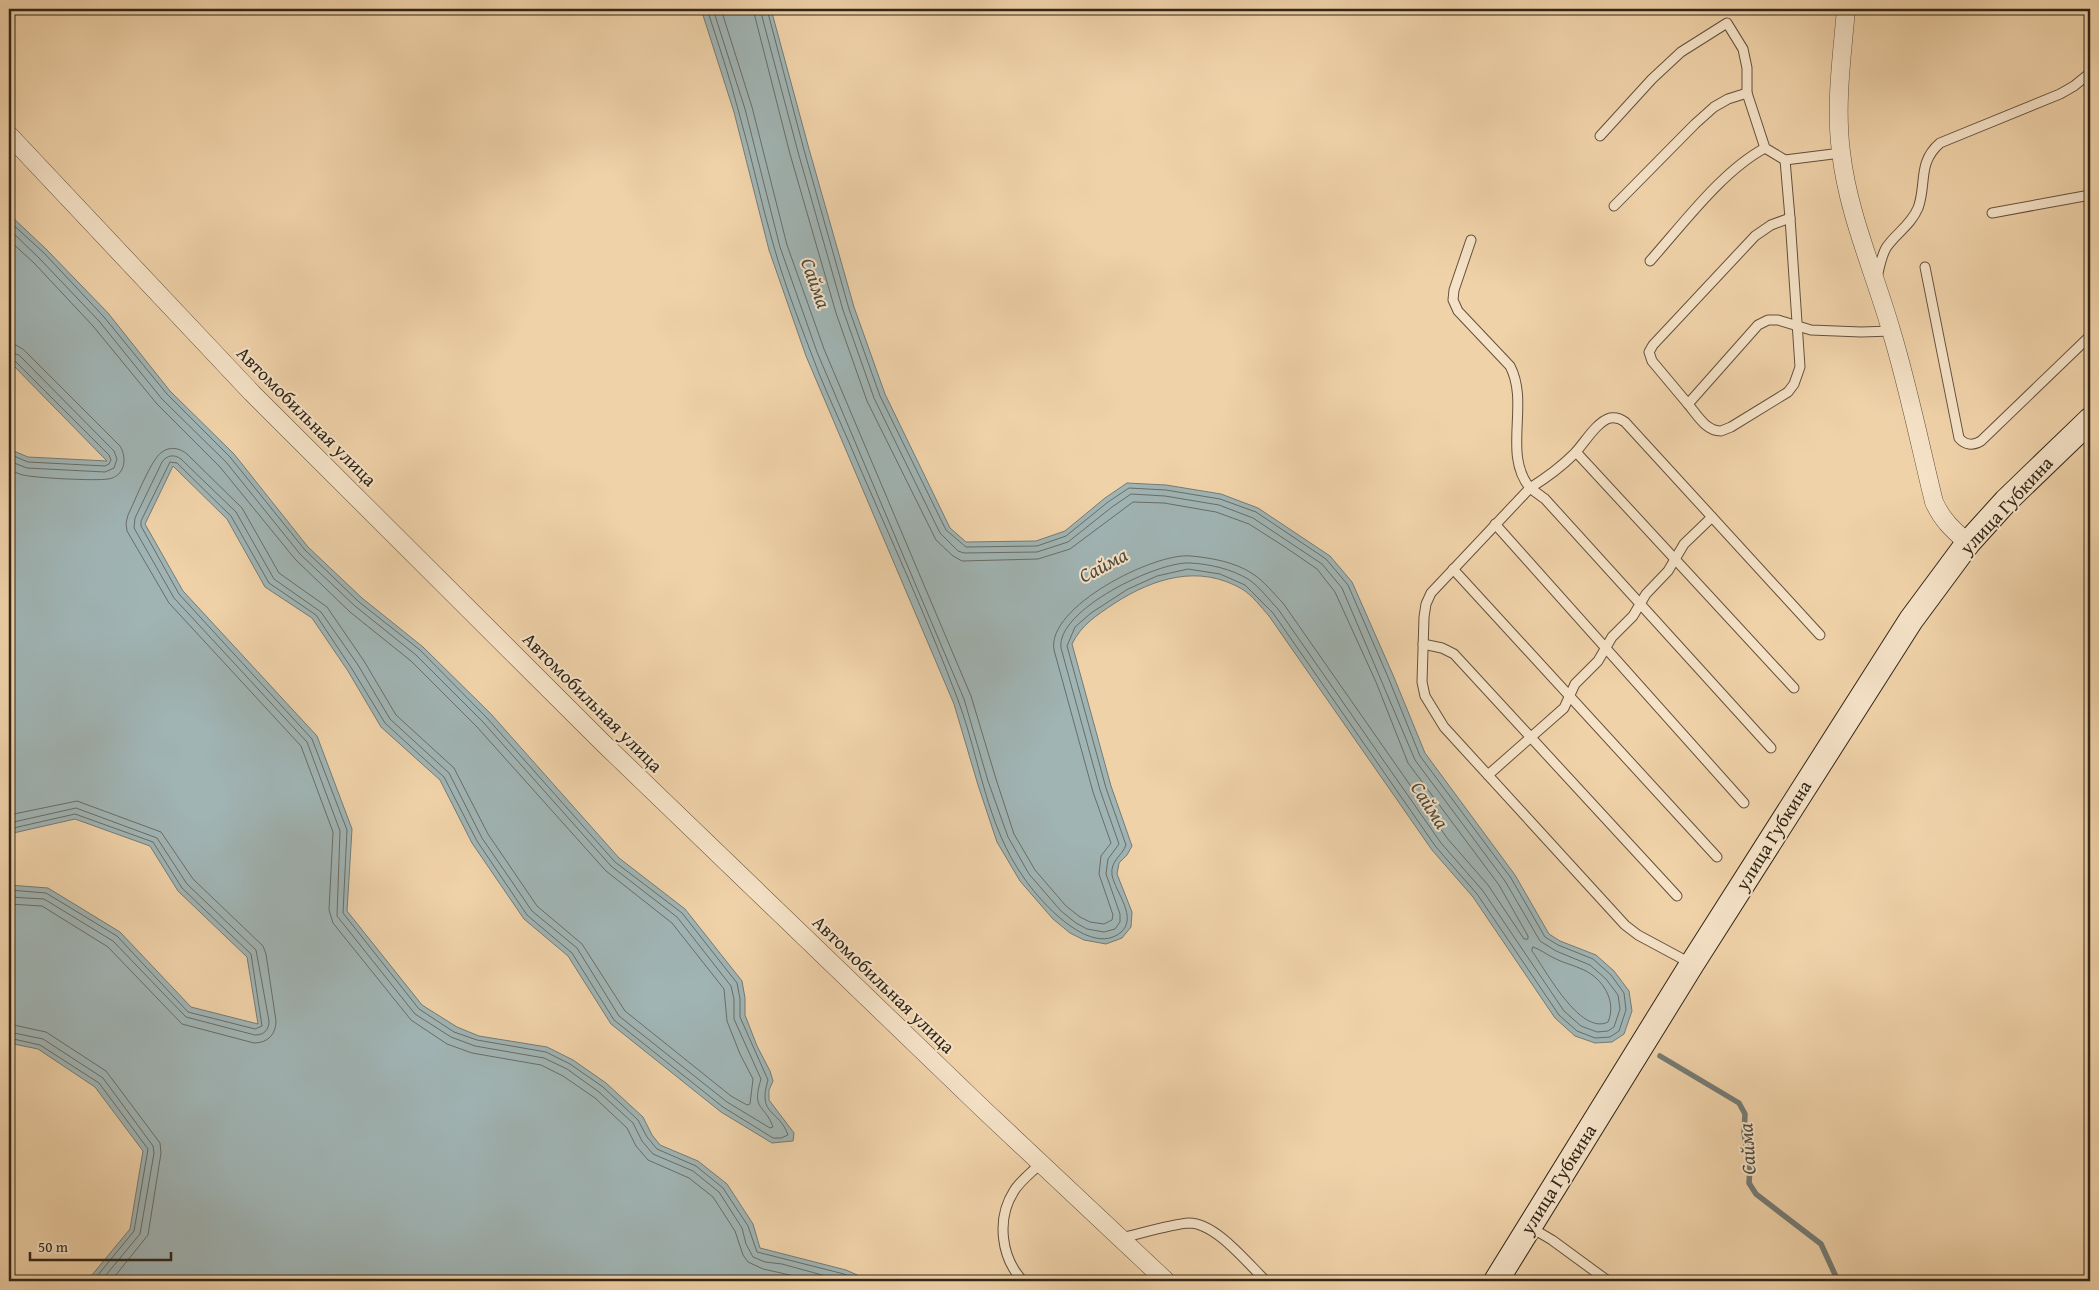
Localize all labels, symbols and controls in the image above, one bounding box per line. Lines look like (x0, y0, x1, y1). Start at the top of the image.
water label: Сайма (794, 254, 839, 313)
street label: Автомобильная улица (230, 339, 384, 493)
street label: улица Губкина (1952, 450, 2059, 561)
water label: Сайма (1073, 539, 1133, 589)
street label: Автомобильная улица (516, 625, 670, 779)
street label: улица Губкина (1727, 774, 1818, 896)
water label: Сайма (1404, 775, 1457, 835)
street label: Автомобильная улица (806, 908, 962, 1060)
street label: улица Губкина (1512, 1118, 1603, 1240)
water label: Сайма (1730, 1122, 1763, 1176)
scale bar (30, 1230, 171, 1262)
text: 50 m (38, 1236, 69, 1257)

